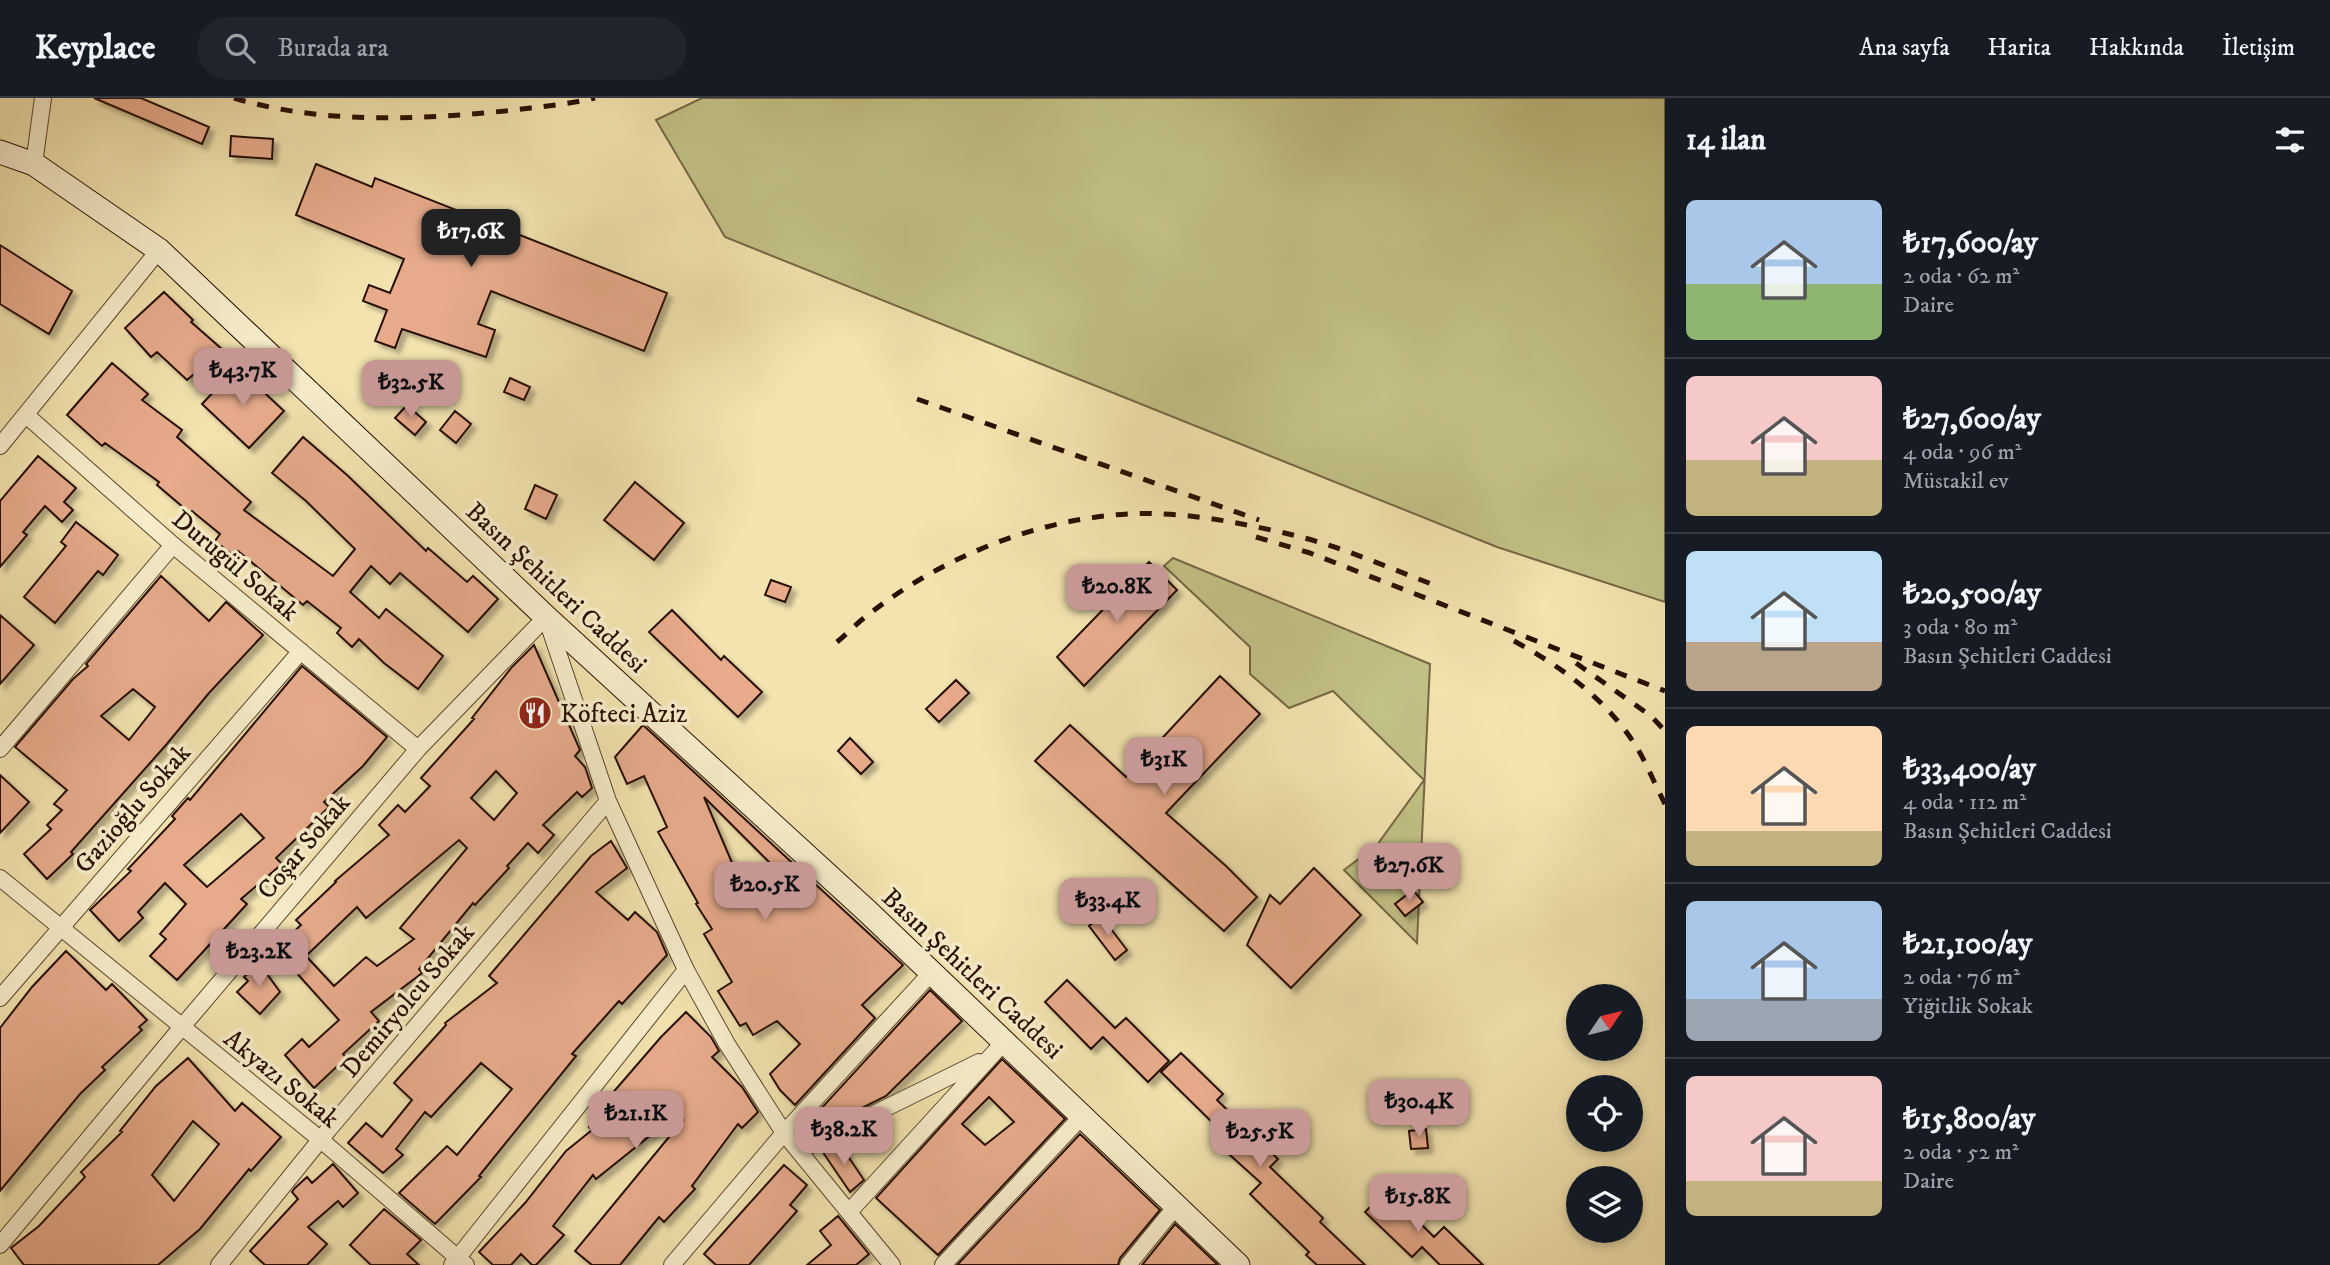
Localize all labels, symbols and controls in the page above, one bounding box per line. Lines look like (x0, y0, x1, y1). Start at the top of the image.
search box (197, 17, 687, 80)
text: Keyplace (35, 28, 155, 69)
icon: search (221, 29, 259, 67)
text: Burada ara (277, 32, 388, 65)
text: Ana sayfa (1859, 33, 1950, 63)
text: Harita (1988, 33, 2051, 63)
text: Hakkında (2089, 33, 2184, 63)
text: İletişim (2222, 33, 2295, 63)
icon: filters (2271, 121, 2309, 159)
text: 14 ilan (1686, 122, 1766, 159)
pin: ₺17.6K (414, 209, 528, 269)
text: ₺17.6K (437, 217, 505, 246)
text: ₺17,600/ay (1903, 225, 2038, 262)
icon: home (1742, 228, 1826, 312)
text: 2 oda · 62 m² (1903, 262, 2019, 291)
text: Daire (1903, 291, 1954, 320)
pin: ₺43.7K (186, 348, 300, 408)
text: ₺43.7K (209, 356, 277, 385)
pin: ₺32.5K (354, 360, 468, 420)
text: ₺32.5K (378, 368, 444, 397)
text: ₺27,600/ay (1903, 401, 2041, 438)
icon: home (1742, 404, 1826, 488)
text: 4 oda · 96 m² (1903, 438, 2021, 467)
text: Müstakil ev (1903, 467, 2009, 496)
street label: Basın Şehitleri Caddesi (458, 496, 654, 681)
street label: Durugül Sokak (165, 503, 305, 629)
pin: ₺20.8K (1060, 564, 1174, 624)
text: ₺20.8K (1082, 572, 1152, 601)
text: ₺20,500/ay (1903, 576, 2041, 613)
icon: home (1742, 579, 1826, 663)
text: 3 oda · 80 m² (1903, 613, 2017, 642)
text: Basın Şehitleri Caddesi (1903, 642, 2112, 671)
restaurant icon: Köfteci Aziz (516, 694, 554, 732)
place label: Köfteci Aziz (560, 698, 687, 731)
street label: Gazioğlu Sokak (68, 737, 199, 881)
pin: ₺31K (1123, 738, 1205, 797)
text: ₺31K (1141, 745, 1187, 774)
text: ₺33,400/ay (1903, 751, 2036, 788)
icon: home (1742, 754, 1826, 838)
street label: Coşar Sokak (250, 787, 358, 907)
text: 4 oda · 112 m² (1903, 788, 2026, 817)
text: Basın Şehitleri Caddesi (1903, 817, 2112, 846)
pin: ₺27.6K (1352, 844, 1466, 903)
text: ₺27.6K (1374, 851, 1444, 880)
pin: ₺20.5K (708, 862, 822, 922)
text: ₺20.5K (730, 870, 800, 899)
pin: ₺33.4K (1051, 878, 1165, 938)
street label: Basın Şehitleri Caddesi (874, 882, 1070, 1067)
text: ₺33.4K (1075, 886, 1141, 915)
street label: Demiryolcu Sokak (334, 917, 482, 1085)
text: ₺21,100/ay (1903, 926, 2032, 963)
icon: home (1742, 929, 1826, 1013)
pin: ₺23.2K (202, 930, 316, 989)
text: ₺23.2K (226, 937, 292, 966)
text: 2 oda · 76 m² (1903, 963, 2020, 992)
north arrow (1566, 984, 1643, 1060)
map controls (1566, 984, 1643, 1243)
text: Yiğitlik Sokak (1903, 992, 2033, 1021)
street label: Akyazı Sokak (217, 1022, 346, 1136)
button: locate (1566, 1075, 1643, 1152)
pin: ₺30.4K (1362, 1080, 1476, 1139)
text: ₺30.4K (1384, 1087, 1454, 1116)
pin: ₺21.1K (579, 1091, 693, 1151)
text: ₺21.1K (605, 1099, 667, 1128)
text: ₺15,800/ay (1903, 1101, 2035, 1138)
icon: home (1742, 1104, 1826, 1188)
pin: ₺38.2K (787, 1108, 901, 1167)
pin: ₺25.5K (1203, 1110, 1317, 1169)
text: ₺38.2K (811, 1115, 877, 1144)
text: ₺25.5K (1226, 1117, 1294, 1146)
text: 2 oda · 52 m² (1903, 1138, 2019, 1167)
button: layers (1566, 1166, 1643, 1243)
text: Daire (1903, 1167, 1954, 1196)
pin: ₺15.8K (1361, 1174, 1475, 1234)
text: ₺15.8K (1385, 1182, 1451, 1211)

